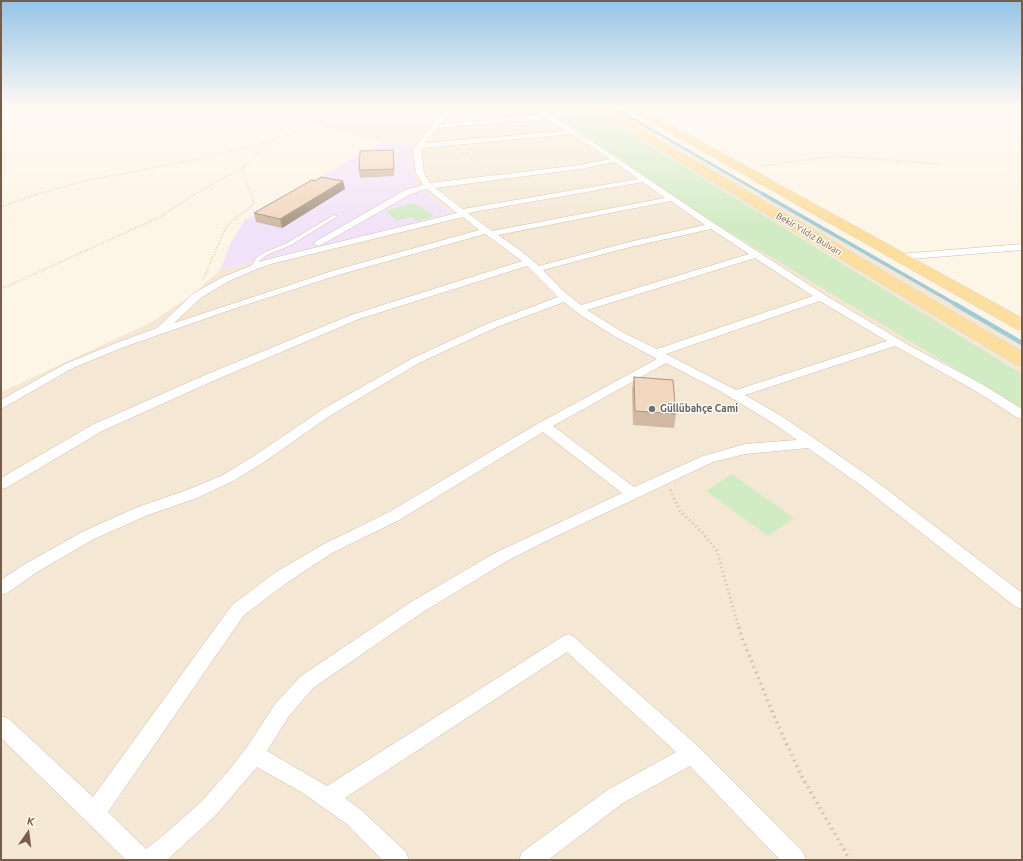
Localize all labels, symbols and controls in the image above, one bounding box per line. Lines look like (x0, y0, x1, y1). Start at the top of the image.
street label: Bekir Yıldız Bulvarı (774, 210, 844, 258)
place label: Güllübahçe Cami (660, 403, 738, 415)
marker: Güllübahçe Cami (647, 404, 657, 414)
north arrow (8, 813, 48, 853)
text: K (26, 815, 36, 828)

